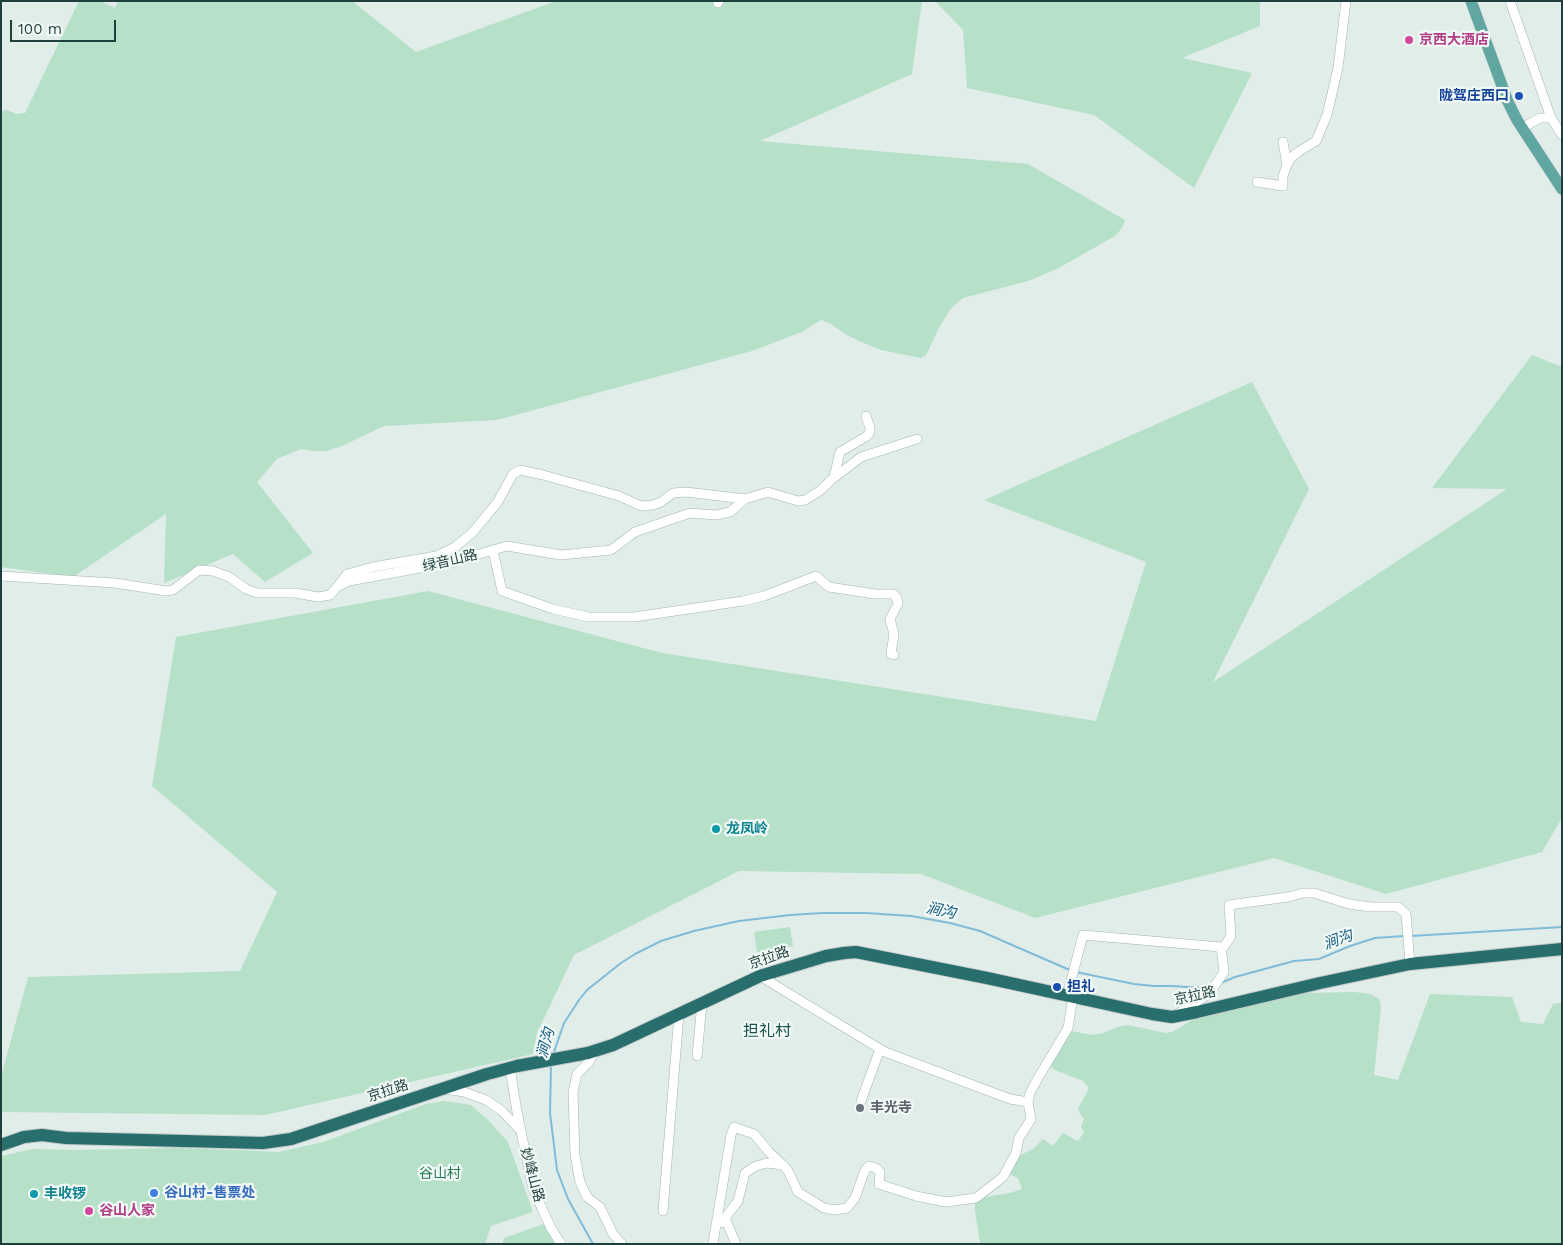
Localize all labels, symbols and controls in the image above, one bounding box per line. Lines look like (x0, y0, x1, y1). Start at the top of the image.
scale bar (12, 10, 119, 42)
text: 100 m (18, 20, 62, 38)
place label: 京西大酒店 (1419, 32, 1489, 48)
marker: 京西大酒店 (1403, 34, 1415, 46)
place label: 陇驾庄西口 (1439, 88, 1509, 104)
marker: 陇驾庄西口 (1513, 90, 1525, 102)
street label: 绿音山路 (421, 547, 479, 575)
place label: 龙凤岭 (726, 821, 768, 837)
marker: 龙凤岭 (710, 823, 722, 835)
water label: 涧沟 (924, 899, 958, 923)
water label: 涧沟 (1321, 926, 1355, 954)
street label: 京拉路 (746, 943, 792, 973)
place label: 担礼 (1067, 979, 1095, 995)
marker: 担礼 (1051, 981, 1063, 993)
street label: 京拉路 (1173, 983, 1217, 1009)
district label: 担礼村 (743, 1021, 791, 1041)
water label: 涧沟 (533, 1026, 559, 1060)
street label: 京拉路 (365, 1077, 411, 1105)
place label: 丰光寺 (870, 1100, 912, 1116)
marker: 丰光寺 (854, 1102, 866, 1114)
street label: 妙峰山路 (517, 1146, 547, 1204)
park label: 谷山村 (419, 1166, 461, 1182)
place label: 谷山村-售票处 (164, 1185, 255, 1201)
place label: 丰收锣 (44, 1186, 86, 1202)
marker: 谷山村-售票处 (148, 1187, 160, 1199)
marker: 丰收锣 (28, 1188, 40, 1200)
place label: 谷山人家 (99, 1203, 155, 1219)
marker: 谷山人家 (83, 1205, 95, 1217)

